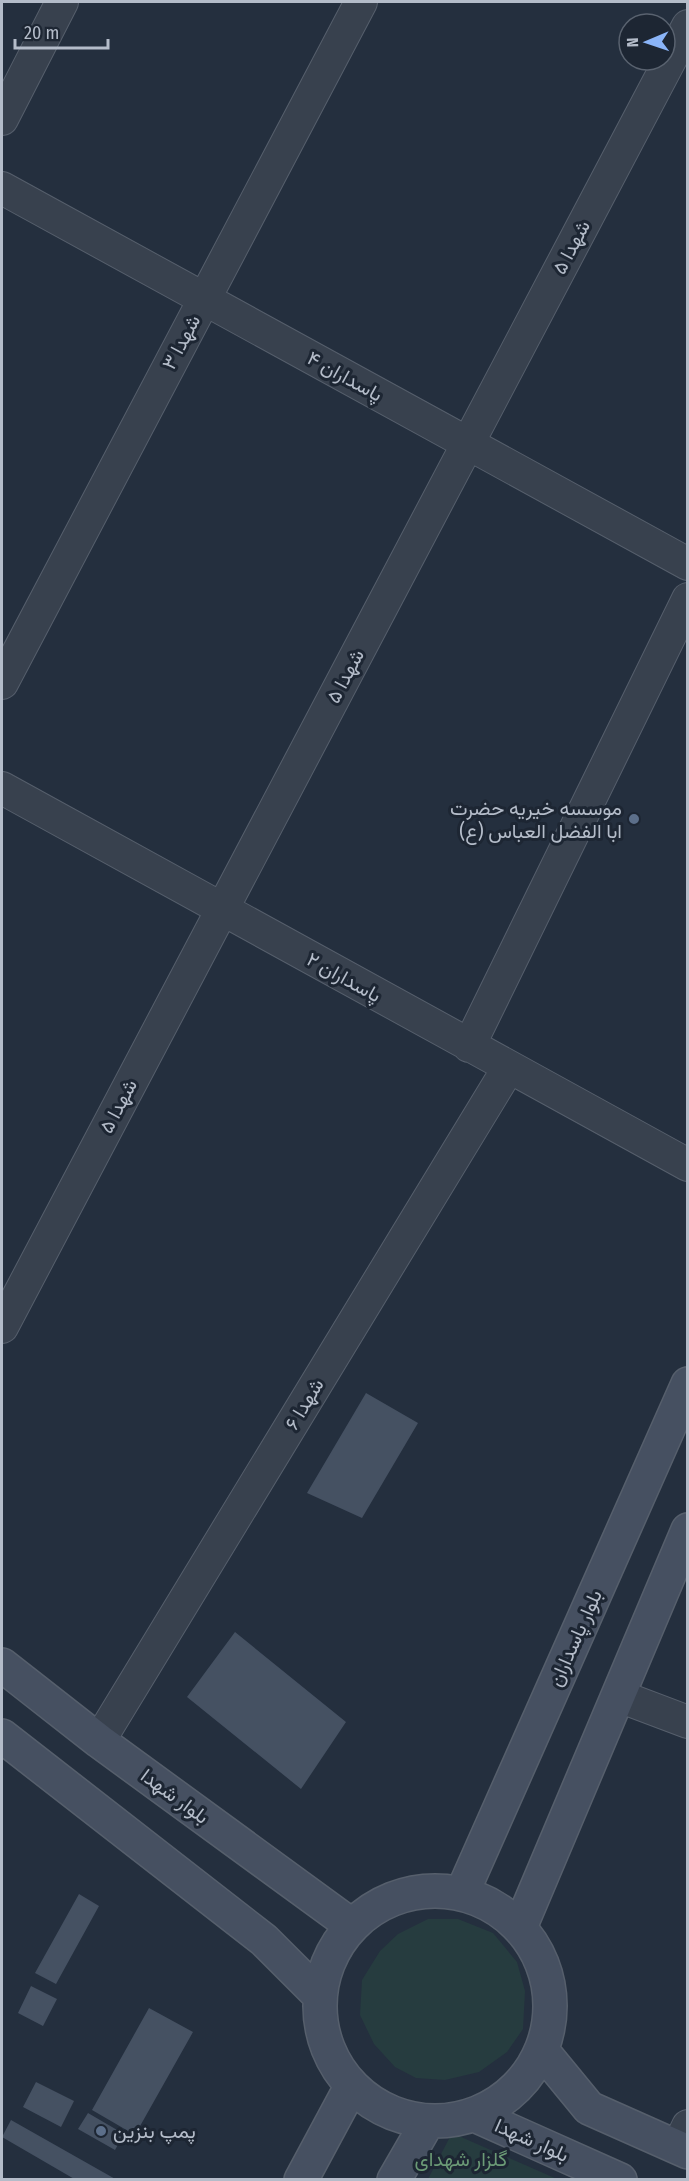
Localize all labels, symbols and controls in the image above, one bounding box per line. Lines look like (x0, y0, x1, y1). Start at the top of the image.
scale bar (15, 12, 108, 50)
north arrow (617, 12, 677, 72)
text: 20 m (24, 22, 59, 44)
text: N (623, 37, 642, 48)
street label: شهدا ۵ (547, 216, 596, 278)
street label: شهدا ۳ (157, 310, 206, 374)
street label: پاسداران ۴ (302, 346, 387, 408)
street label: شهدا ۵ (321, 645, 370, 707)
place label: موسسه خیریه حضرت ابا الفضل العباس (ع) (450, 796, 622, 845)
marker: موسسه خیریه حضرت ابا الفضل العباس (ع) (627, 812, 641, 826)
street label: پاسداران ۲ (302, 947, 385, 1009)
street label: شهدا ۵ (94, 1075, 143, 1137)
street label: شهدا ۶ (279, 1374, 329, 1434)
street label: بلوار پاسداران (543, 1586, 609, 1691)
street label: بلوار شهدا (136, 1763, 214, 1830)
street label: بلوار شهدا (491, 2113, 573, 2168)
place label: پمپ بنزین (113, 2119, 196, 2145)
marker: پمپ بنزین (94, 2124, 108, 2138)
park label: گلزار شهدای (415, 2147, 508, 2172)

